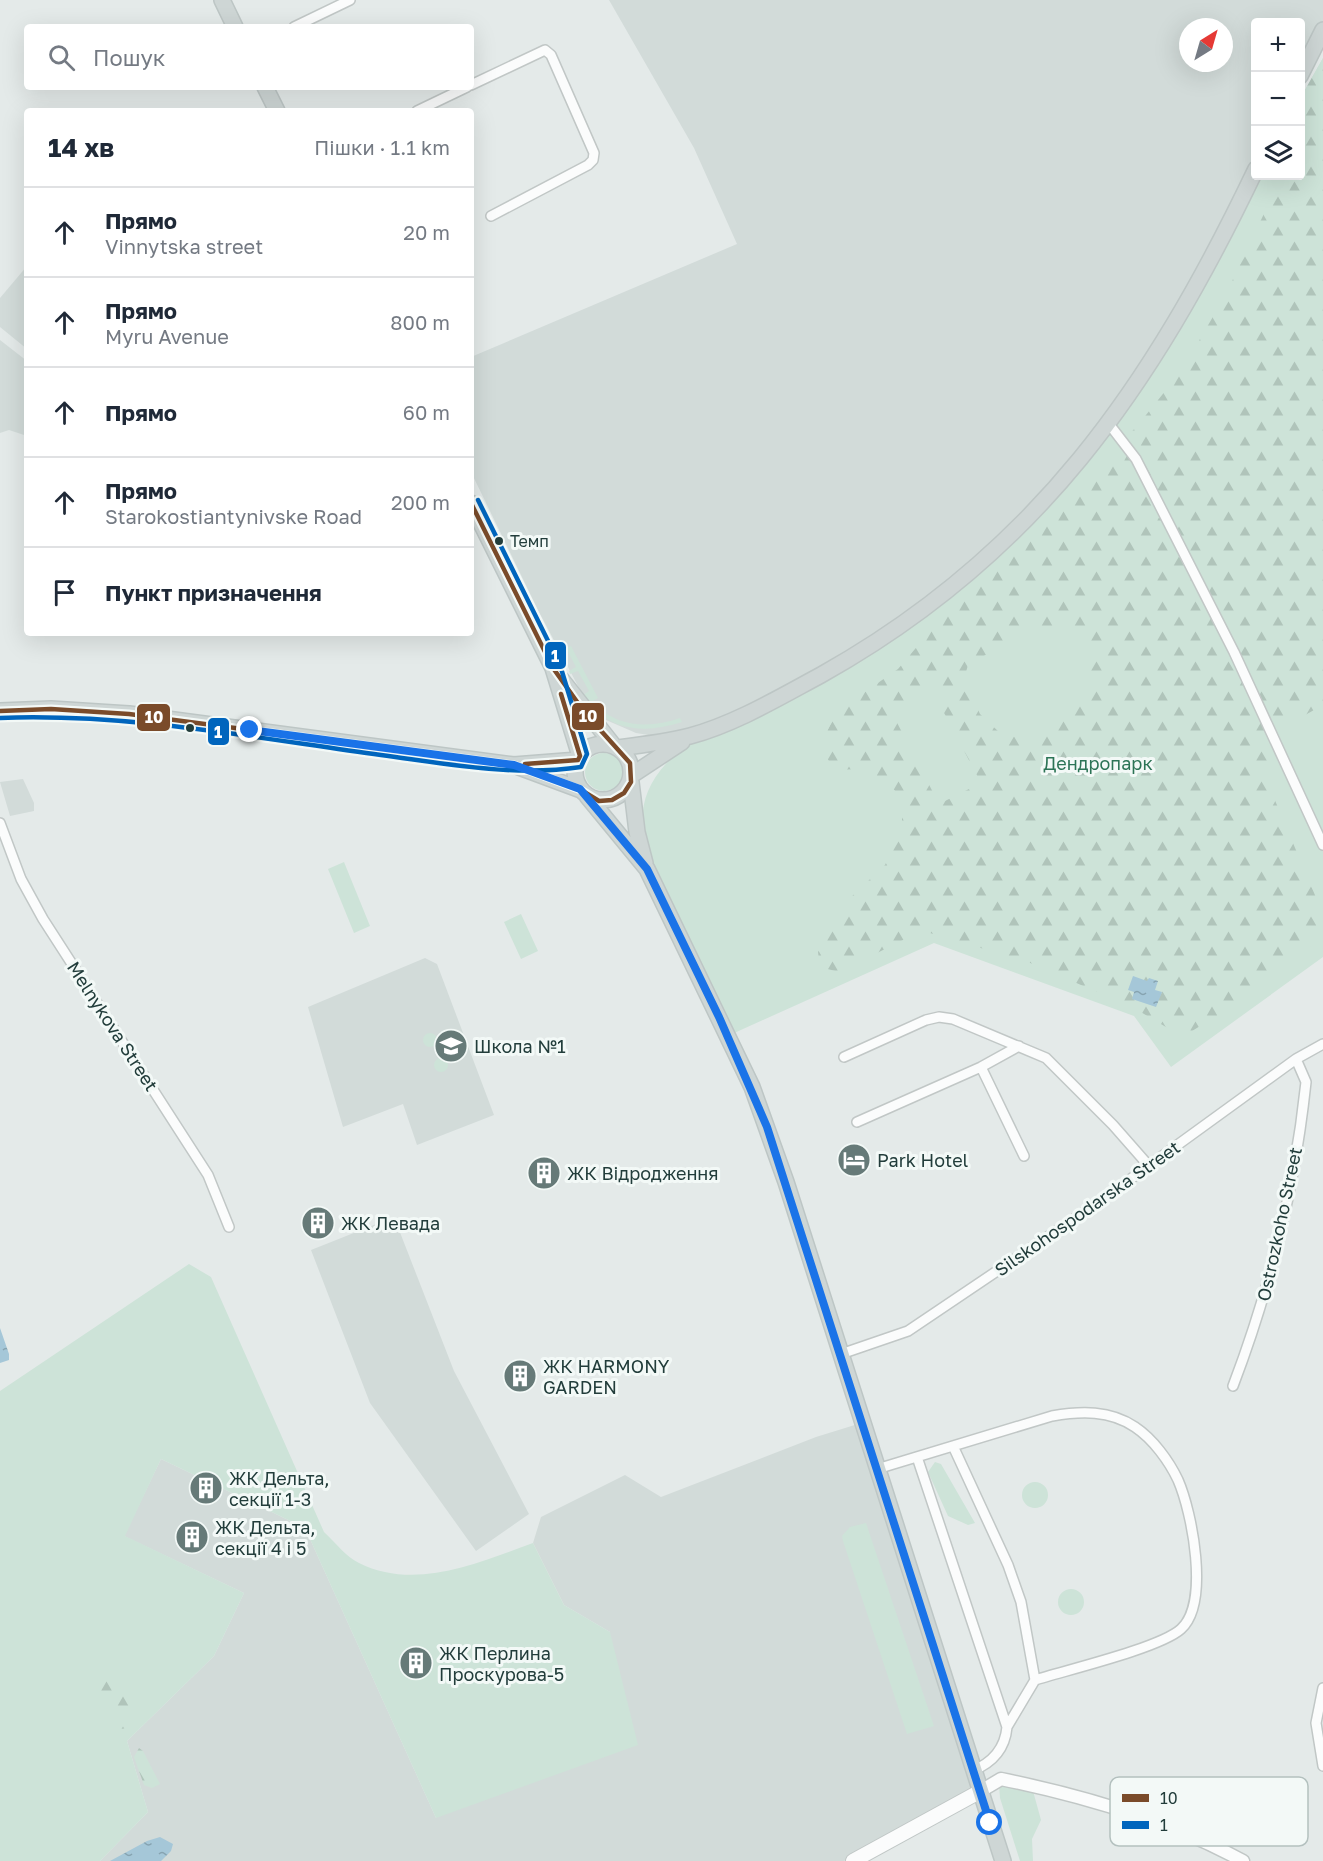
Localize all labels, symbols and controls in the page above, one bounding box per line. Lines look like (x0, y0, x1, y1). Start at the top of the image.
north arrow (1179, 18, 1233, 72)
map controls (1251, 18, 1305, 180)
button: + (1251, 18, 1305, 72)
search box (24, 24, 474, 90)
icon: search (45, 41, 78, 74)
text: Пошук (93, 44, 166, 71)
button: − (1251, 72, 1305, 126)
button: layers (1251, 126, 1305, 180)
text: 14 хв (48, 132, 114, 163)
text: Пішки · 1.1 km (314, 135, 450, 159)
text: Прямо (105, 207, 177, 234)
icon: ahead (48, 216, 81, 249)
text: 20 m (403, 220, 450, 244)
text: Vinnytska street (105, 234, 263, 258)
text: Прямо (105, 297, 177, 324)
icon: ahead (48, 306, 81, 339)
text: 800 m (390, 310, 450, 334)
text: Myru Avenue (105, 324, 229, 348)
icon: ahead (48, 396, 81, 429)
text: Прямо (105, 399, 177, 426)
text: 60 m (403, 400, 450, 424)
text: Прямо (105, 477, 177, 504)
icon: ahead (48, 486, 81, 519)
text: 200 m (391, 490, 450, 514)
text: Starokostiantynivske Road (105, 504, 362, 528)
place label: Темп (510, 531, 549, 551)
marker: Темп (493, 535, 505, 547)
icon: arrive (48, 576, 81, 609)
text: Пункт призначення (105, 579, 322, 606)
line badge: 1 (544, 641, 567, 670)
text: 1 (551, 646, 559, 666)
line badge: 10 (571, 702, 605, 731)
line badge: 10 (136, 703, 171, 732)
text: 10 (579, 706, 597, 726)
text: 10 (145, 707, 163, 727)
route end (236, 716, 262, 742)
line badge: 1 (207, 717, 230, 746)
unlabelled marker (184, 722, 196, 734)
text: 1 (214, 722, 222, 742)
park label: Дендропарк (1043, 752, 1153, 774)
street label: Melnykova Street (63, 957, 163, 1095)
school or university icon: Школа №1 (433, 1028, 469, 1064)
place label: Школа №1 (474, 1035, 566, 1057)
street label: Silskohospodarska Street (990, 1136, 1184, 1280)
hotel icon: Park Hotel (836, 1142, 872, 1178)
street label: Ostrozkoho Street (1252, 1145, 1306, 1303)
place label: Park Hotel (877, 1149, 969, 1171)
building icon: ЖК Відродження (526, 1155, 562, 1191)
place label: ЖК Відродження (567, 1162, 719, 1184)
building icon: ЖК Левада (300, 1205, 336, 1241)
place label: ЖК Левада (341, 1212, 440, 1234)
place label: ЖК HARMONY GARDEN (543, 1355, 670, 1398)
building icon: ЖК HARMONY GARDEN (502, 1358, 538, 1394)
place label: ЖК Дельта, секції 1-3 (229, 1467, 330, 1510)
building icon: ЖК Дельта, секції 1-3 (188, 1470, 224, 1506)
place label: ЖК Дельта, секції 4 і 5 (215, 1516, 316, 1559)
building icon: ЖК Дельта, секції 4 і 5 (174, 1519, 210, 1555)
place label: ЖК Перлина Проскурова-5 (439, 1642, 564, 1685)
building icon: ЖК Перлина Проскурова-5 (398, 1645, 434, 1681)
legend (1110, 1777, 1308, 1846)
text: 10 (1160, 1788, 1178, 1808)
route start (976, 1809, 1002, 1835)
text: 1 (1160, 1815, 1168, 1835)

